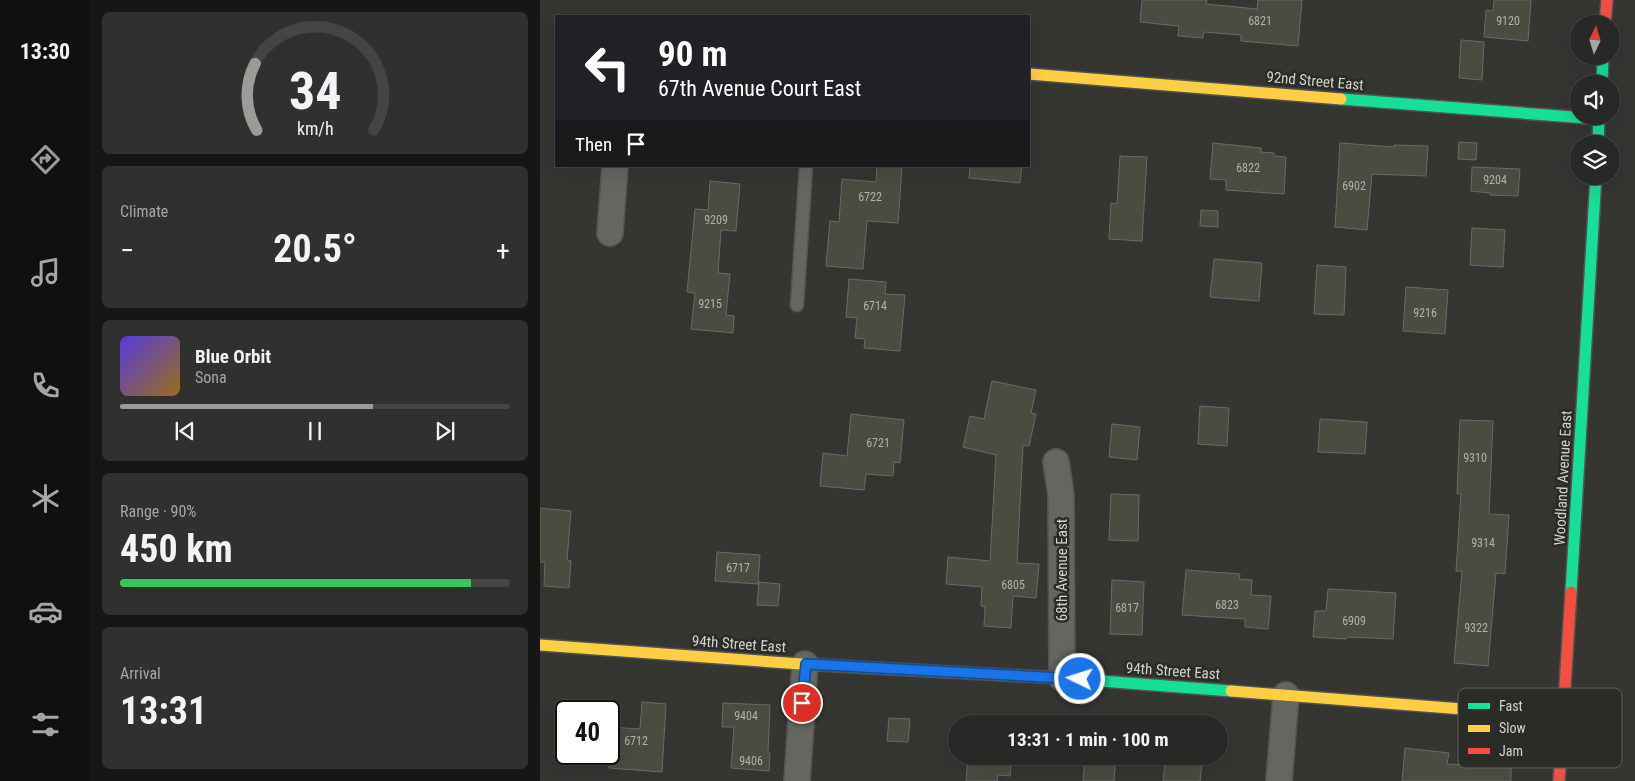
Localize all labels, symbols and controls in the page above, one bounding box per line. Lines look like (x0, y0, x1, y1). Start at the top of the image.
house number: 6821 (1248, 14, 1272, 28)
house number: 9120 (1496, 14, 1520, 28)
north arrow (1570, 15, 1620, 65)
map controls (1570, 15, 1620, 185)
text: 90 m (658, 34, 727, 75)
icon: left (575, 35, 640, 100)
text: 13:30 (20, 39, 70, 64)
text: 34 (289, 61, 341, 122)
street label: 92nd Street East (1266, 68, 1364, 94)
button: sound (1570, 75, 1620, 125)
text: 67th Avenue Court East (658, 76, 861, 101)
text: km/h (297, 118, 333, 139)
icon: arrive (622, 130, 650, 158)
text: Then (575, 133, 612, 156)
button: layers (1570, 135, 1620, 185)
icon: directions (28, 142, 63, 177)
house number: 6822 (1236, 161, 1260, 175)
house number: 9204 (1483, 173, 1507, 187)
house number: 6902 (1342, 179, 1366, 193)
house number: 6722 (858, 190, 882, 204)
text: Climate (120, 202, 168, 221)
house number: 9209 (704, 213, 728, 227)
text: 20.5° (273, 227, 357, 271)
text: − (120, 234, 134, 267)
text: + (496, 234, 510, 267)
icon: music (28, 255, 63, 290)
house number: 9215 (698, 297, 722, 311)
house number: 6714 (863, 299, 887, 313)
house number: 9216 (1413, 306, 1437, 320)
text: Blue Orbit (195, 345, 271, 368)
icon: phone (28, 368, 63, 403)
text: Sona (195, 368, 227, 387)
street label: Woodland Avenue East (1550, 410, 1576, 546)
icon: previous (171, 417, 199, 445)
icon: pause (301, 417, 329, 445)
icon: next (431, 417, 459, 445)
house number: 6721 (866, 436, 890, 450)
house number: 9310 (1463, 451, 1487, 465)
icon: climate (28, 481, 63, 516)
text: Range · 90% (120, 502, 196, 521)
street label: 68th Avenue East (1053, 519, 1071, 621)
text: 450 km (120, 527, 233, 571)
house number: 9314 (1471, 536, 1495, 550)
house number: 6717 (726, 561, 750, 575)
house number: 6805 (1001, 578, 1025, 592)
icon: car (28, 594, 63, 629)
house number: 6823 (1215, 598, 1239, 612)
house number: 6817 (1115, 601, 1139, 615)
house number: 6909 (1342, 614, 1366, 628)
house number: 9322 (1464, 621, 1488, 635)
street label: 94th Street East (691, 632, 787, 656)
position arrow (1053, 652, 1105, 704)
street label: 94th Street East (1125, 659, 1221, 683)
text: Arrival (120, 664, 161, 683)
pin (781, 682, 823, 724)
legend (1458, 688, 1622, 768)
text: 13:31 (120, 689, 207, 733)
icon: arrive (788, 689, 816, 717)
text: Fast (1499, 698, 1523, 714)
speed limit sign: 40 (555, 700, 620, 765)
icon: filters (28, 707, 63, 742)
house number: 9404 (734, 709, 758, 723)
text: Slow (1499, 720, 1526, 736)
text: 13:31 · 1 min · 100 m (1007, 728, 1169, 751)
house number: 6712 (624, 734, 648, 748)
text: Jam (1499, 743, 1523, 759)
house number: 9406 (739, 754, 763, 768)

